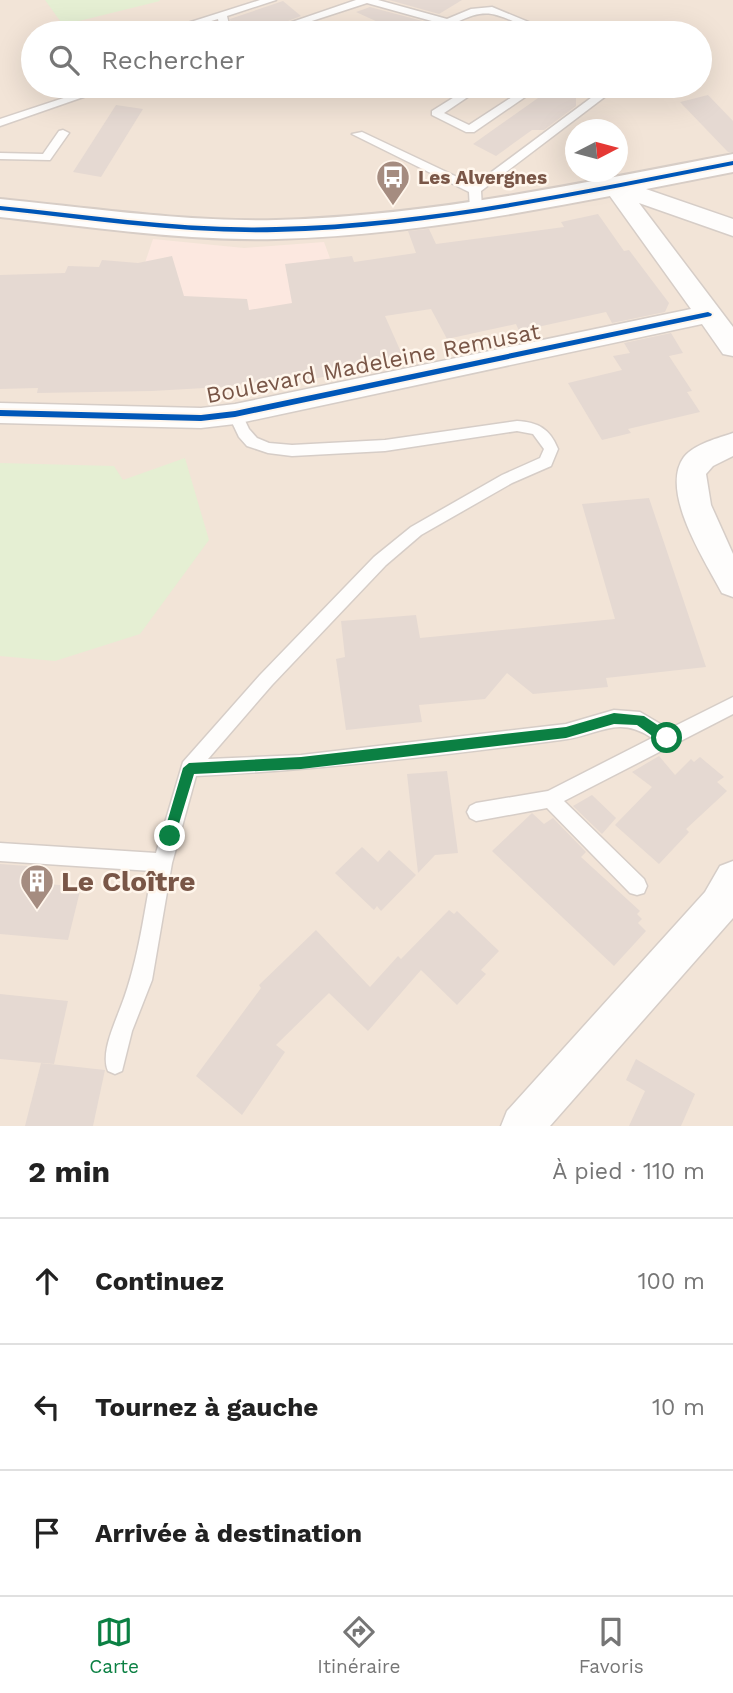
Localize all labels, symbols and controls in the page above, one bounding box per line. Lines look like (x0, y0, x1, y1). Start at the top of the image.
search box (21, 21, 712, 98)
icon: search (45, 41, 83, 79)
text: Rechercher (101, 45, 245, 75)
north arrow (565, 119, 628, 182)
bus stop icon: Les Alvergnes (374, 158, 412, 207)
place label: Les Alvergnes (418, 166, 547, 189)
street label: Boulevard Madeleine Remusat (204, 318, 543, 409)
route start (651, 722, 682, 753)
route end (154, 820, 185, 851)
building icon: Le Cloître (18, 862, 56, 911)
place label: Le Cloître (61, 865, 195, 898)
text: 2 min (28, 1154, 110, 1189)
text: À pied · 110 m (552, 1158, 705, 1185)
icon: ahead (28, 1262, 66, 1300)
text: Continuez (95, 1266, 224, 1296)
text: 100 m (638, 1268, 705, 1295)
icon: left (28, 1388, 66, 1426)
text: Tournez à gauche (95, 1392, 318, 1422)
text: 10 m (652, 1394, 705, 1421)
icon: arrive (28, 1514, 66, 1552)
text: Arrivée à destination (95, 1518, 362, 1548)
tab: Carte (89, 1613, 139, 1678)
tab: Itinéraire (317, 1613, 400, 1678)
tab: Favoris (579, 1613, 644, 1678)

